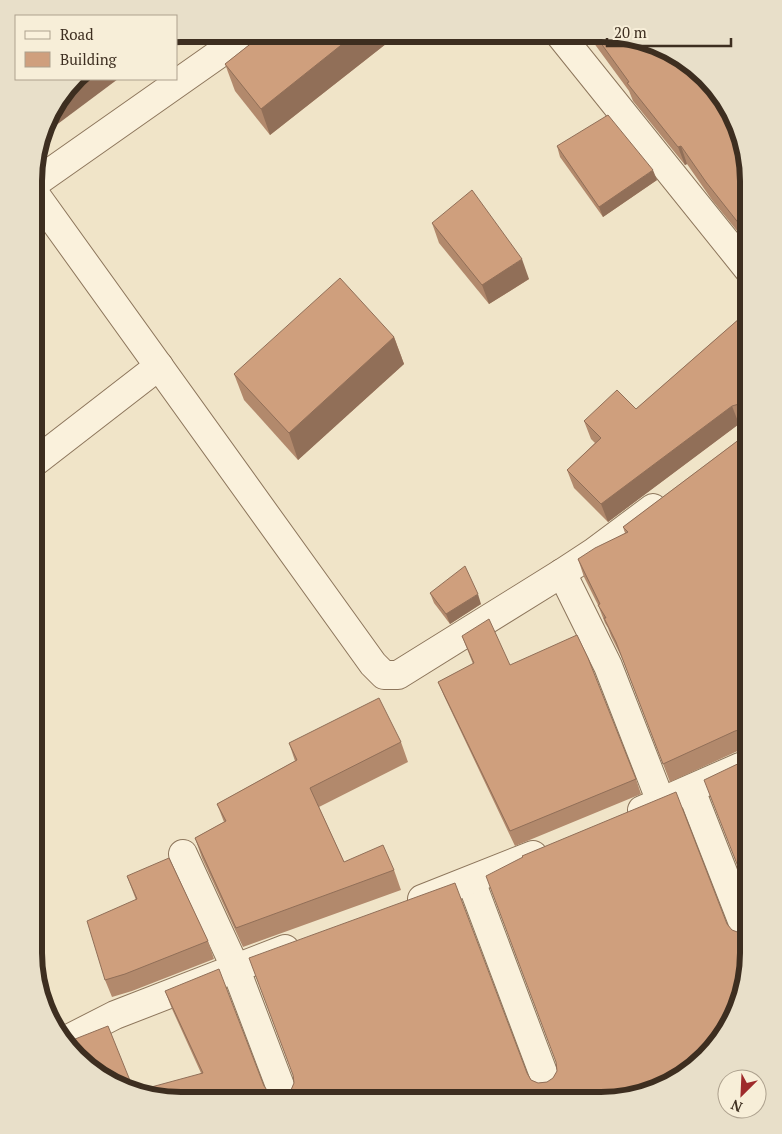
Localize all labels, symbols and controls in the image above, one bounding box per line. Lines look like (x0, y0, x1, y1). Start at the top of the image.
legend (15, 15, 178, 80)
scale bar (607, 15, 731, 47)
text: 20 m (614, 22, 647, 42)
text: Road (60, 24, 93, 44)
text: Building (60, 49, 118, 69)
north arrow (717, 1069, 767, 1119)
text: N (727, 1095, 745, 1117)

